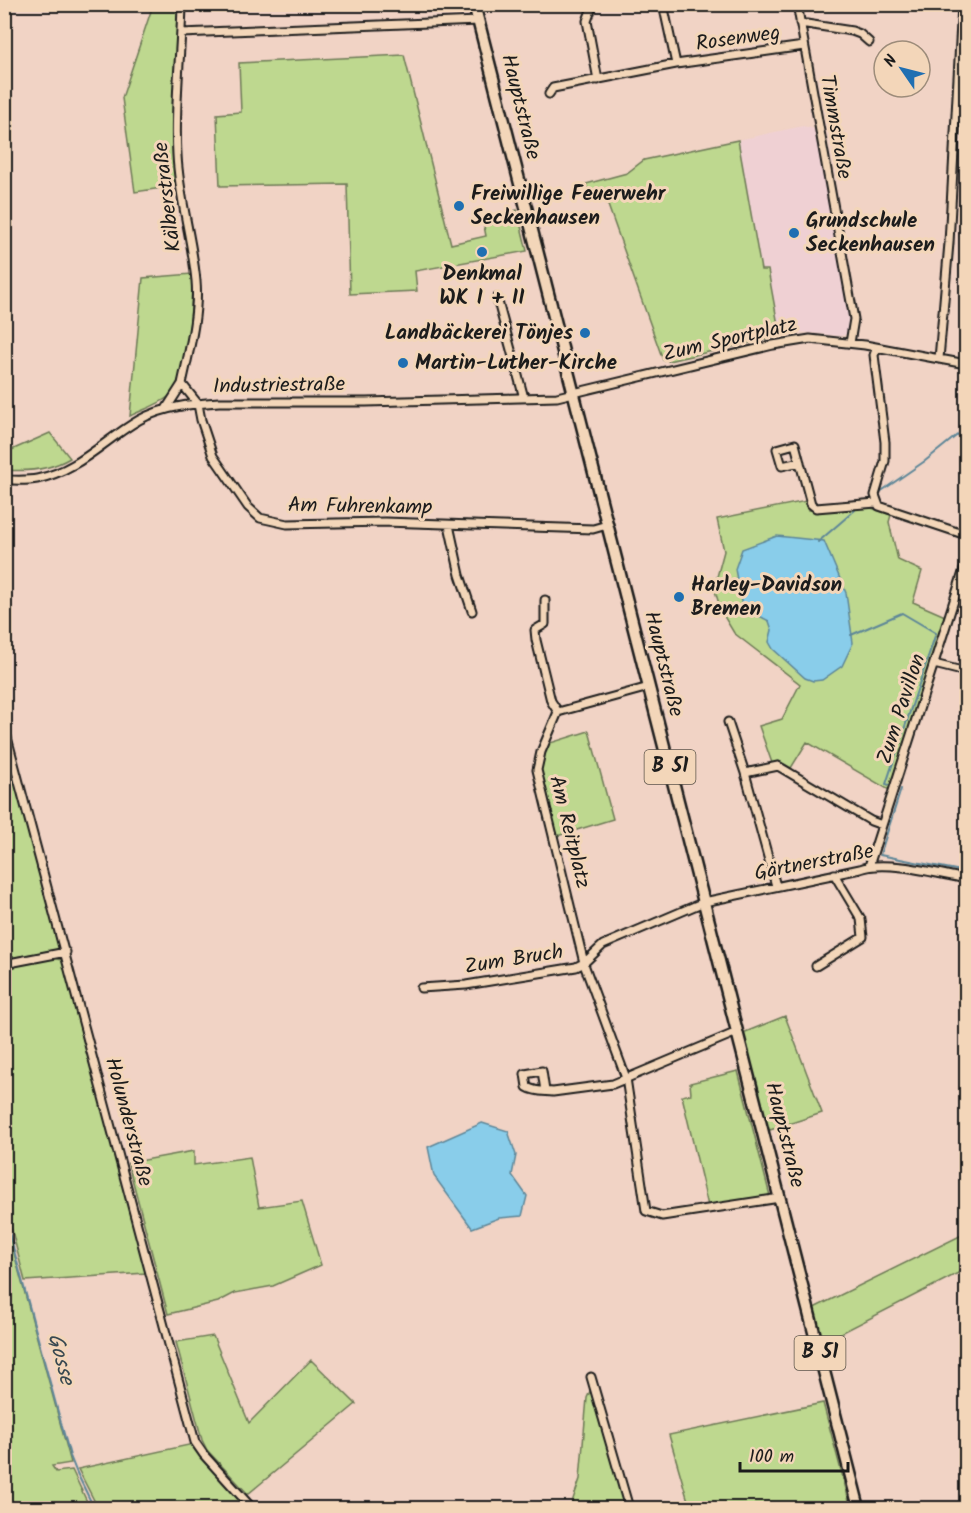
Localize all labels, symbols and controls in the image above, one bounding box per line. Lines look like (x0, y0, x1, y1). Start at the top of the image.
street label: Rosenweg (694, 17, 782, 61)
north arrow (872, 39, 932, 99)
text: N (878, 50, 904, 73)
street label: Hauptstraße (491, 51, 549, 164)
street label: Timmstraße (810, 72, 860, 182)
street label: Kälberstraße (145, 140, 191, 254)
place label: Freiwillige Feuerwehr Seckenhausen (471, 178, 667, 235)
marker: Freiwillige Feuerwehr Seckenhausen (452, 199, 466, 213)
place label: Grundschule Seckenhausen (806, 205, 935, 262)
marker: Grundschule Seckenhausen (787, 226, 801, 240)
marker: Denkmal WK I + II (475, 245, 489, 259)
place label: Denkmal WK I + II (439, 258, 525, 315)
street label: Zum Sportplatz (660, 309, 800, 371)
place label: Landbäckerei Tönjes (385, 317, 573, 350)
marker: Landbäckerei Tönjes (578, 326, 592, 340)
place label: Martin-Luther-Kirche (415, 347, 617, 380)
marker: Martin-Luther-Kirche (396, 356, 410, 370)
street label: Industriestraße (213, 368, 346, 404)
street label: Am Fuhrenkamp (288, 489, 432, 525)
place label: Harley-Davidson Bremen (691, 569, 842, 626)
marker: Harley-Davidson Bremen (672, 590, 686, 604)
street label: Hauptstraße (634, 608, 692, 721)
street label: Zum Pavillon (869, 650, 935, 768)
road number: B 51 (644, 750, 696, 784)
street label: Am Reitplatz (539, 772, 599, 892)
street label: Gärtnerstraße (751, 835, 877, 891)
street label: Zum Bruch (462, 936, 566, 984)
street label: Holunderstraße (95, 1054, 161, 1191)
street label: Hauptstraße (755, 1079, 813, 1192)
water label: Gosse (36, 1329, 84, 1391)
road number: B 51 (794, 1336, 846, 1370)
scale bar (740, 1435, 848, 1473)
text: 100 m (749, 1443, 794, 1472)

